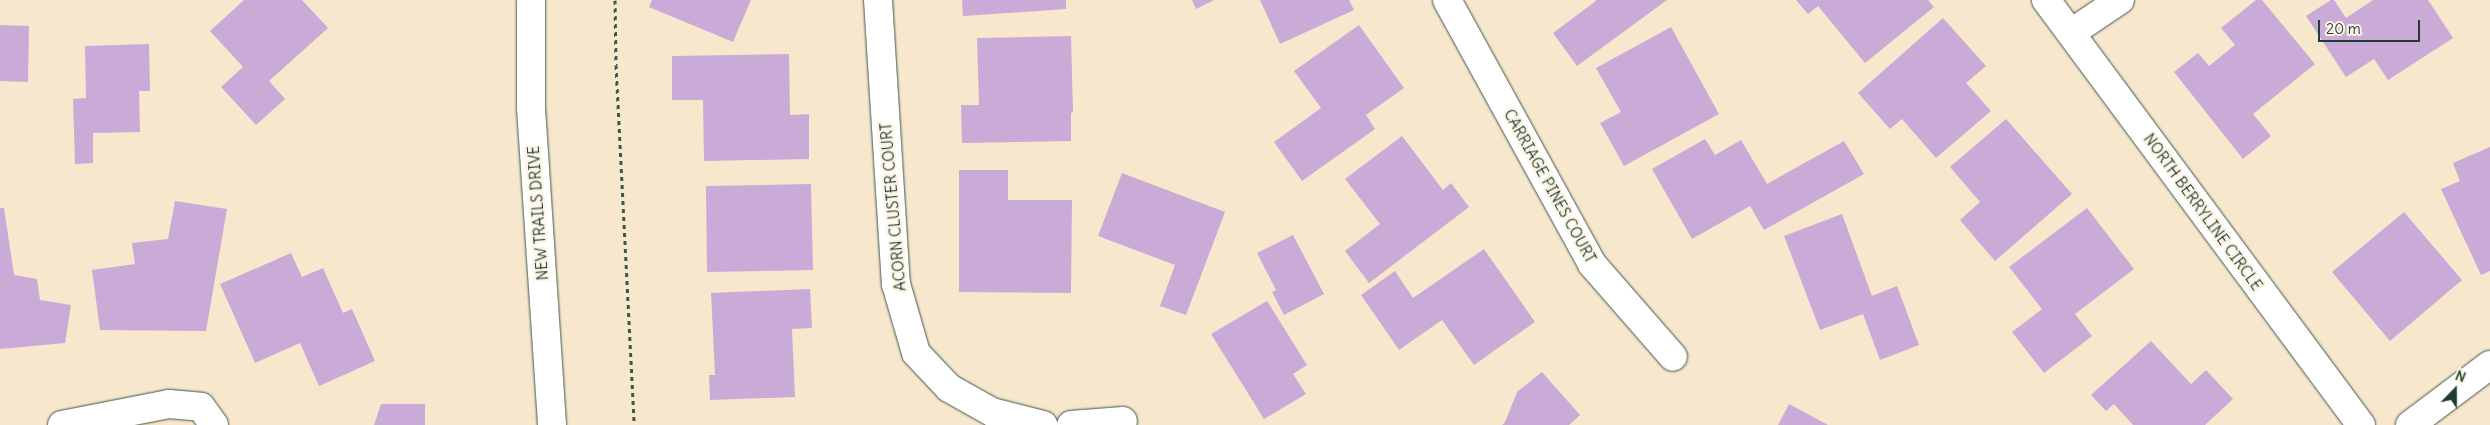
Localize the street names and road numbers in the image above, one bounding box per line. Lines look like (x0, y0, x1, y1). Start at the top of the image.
street label: CARRIAGE PINES COURT (1500, 106, 1600, 266)
street label: ACORN CLUSTER COURT (877, 122, 909, 292)
street label: NORTH BERRYLINE CIRCLE (2140, 130, 2266, 294)
street label: NEW TRAILS DRIVE (524, 145, 552, 281)

